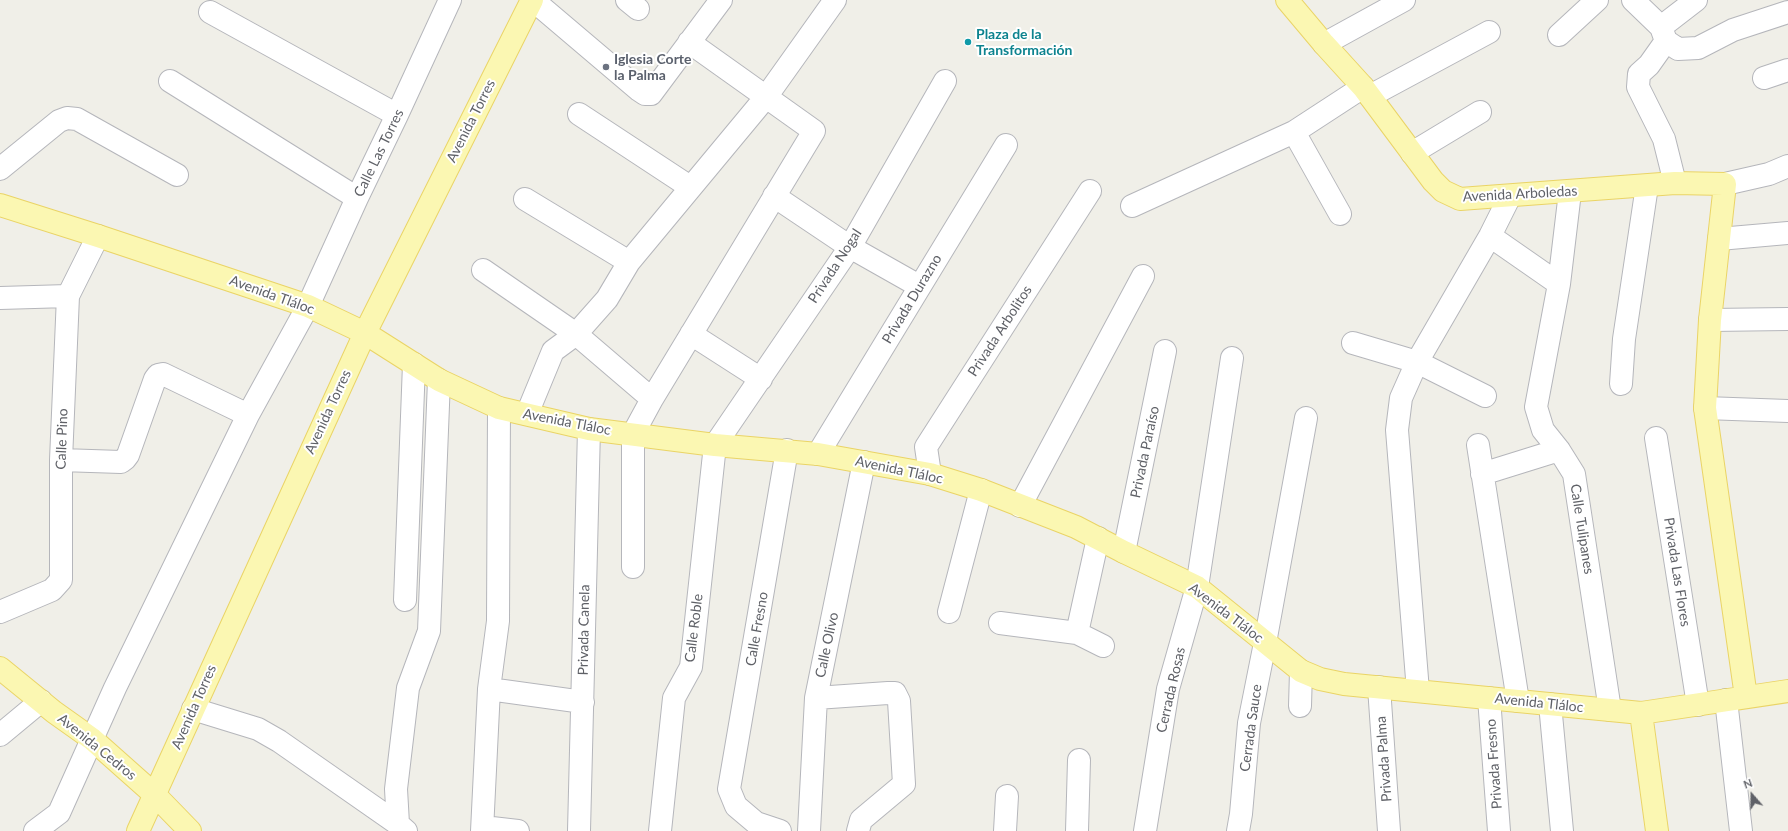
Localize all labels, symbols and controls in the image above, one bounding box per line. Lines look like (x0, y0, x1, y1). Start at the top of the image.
place label: Plaza de la Transformación (976, 26, 1072, 58)
marker: Plaza de la Transformación (963, 37, 973, 47)
place label: Iglesia Corte la Palma (614, 51, 691, 84)
marker: Iglesia Corte la Palma (601, 62, 611, 72)
street label: Avenida Torres (443, 77, 499, 165)
street label: Calle Las Torres (351, 106, 407, 200)
street label: Avenida Arboledas (1462, 183, 1578, 205)
street label: Privada Nogal (805, 226, 865, 306)
street label: Privada Durazno (879, 251, 945, 347)
street label: Avenida Tláloc (227, 272, 317, 318)
street label: Privada Arbolitos (964, 282, 1036, 380)
street label: Avenida Torres (301, 367, 355, 457)
street label: Privada Paraíso (1127, 404, 1163, 500)
street label: Avenida Tláloc (522, 405, 612, 439)
street label: Calle Pino (53, 408, 71, 470)
street label: Avenida Tláloc (854, 453, 944, 487)
street label: Calle Tulipanes (1567, 483, 1597, 575)
street label: Privada Las Flores (1660, 516, 1694, 628)
street label: Avenida Tláloc (1185, 579, 1267, 647)
street label: Privada Canela (575, 584, 593, 676)
street label: Calle Fresno (742, 591, 772, 667)
street label: Calle Roble (681, 593, 707, 663)
street label: Calle Olivo (812, 611, 842, 679)
street label: Cerrada Rosas (1153, 646, 1189, 734)
street label: Avenida Torres (168, 662, 220, 752)
street label: Cerrada Sauce (1237, 683, 1265, 773)
street label: Avenida Tláloc (1494, 690, 1584, 716)
street label: Avenida Cedros (54, 710, 140, 784)
street label: Privada Palma (1373, 715, 1395, 803)
street label: Privada Fresno (1482, 718, 1506, 810)
north arrow (1732, 775, 1772, 815)
text: N (1742, 776, 1754, 791)

